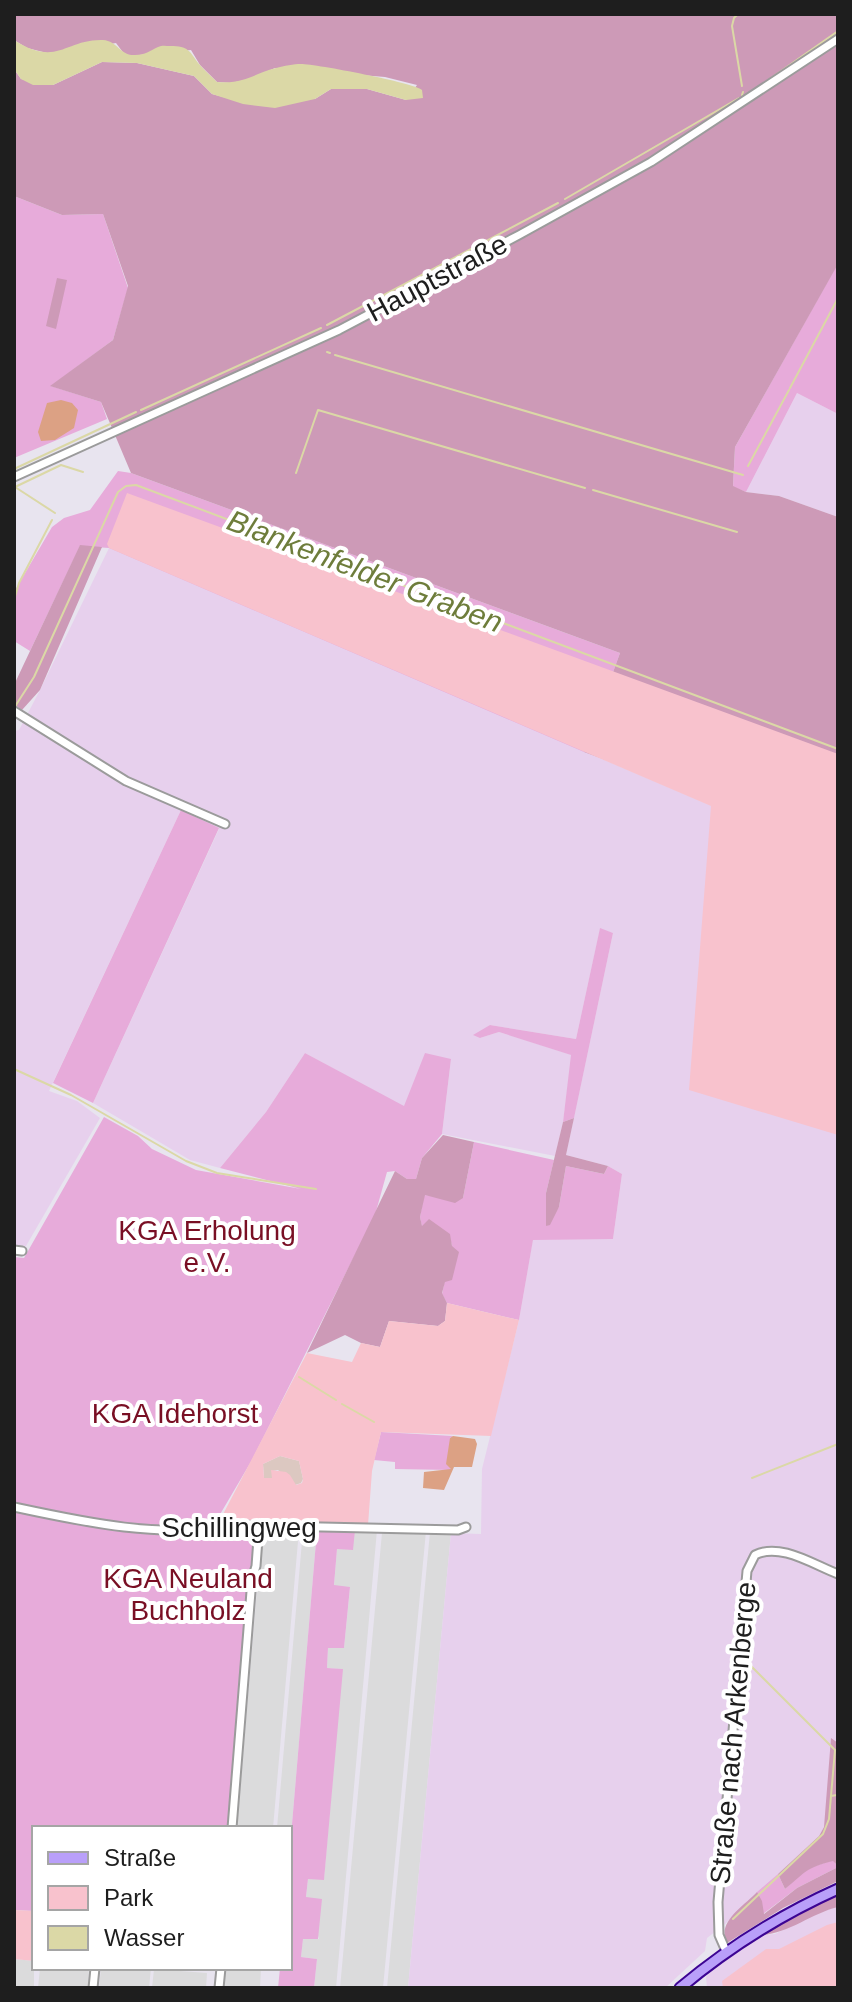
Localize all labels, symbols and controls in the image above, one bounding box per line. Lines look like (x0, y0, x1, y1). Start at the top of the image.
street label: Hauptstraße (362, 228, 512, 328)
water label: Blankenfelder Graben (223, 503, 507, 639)
park label: KGA Erholung e.V. (118, 1215, 296, 1278)
park label: KGA Idehorst (92, 1398, 258, 1429)
street label: Schillingweg (161, 1512, 317, 1543)
park label: KGA Neuland Buchholz (103, 1563, 273, 1626)
street label: Straße nach Arkenberge (704, 1580, 762, 1886)
legend (32, 1826, 292, 1970)
text: Straße (104, 1844, 176, 1871)
text: Park (104, 1884, 154, 1911)
text: Wasser (104, 1924, 184, 1951)

